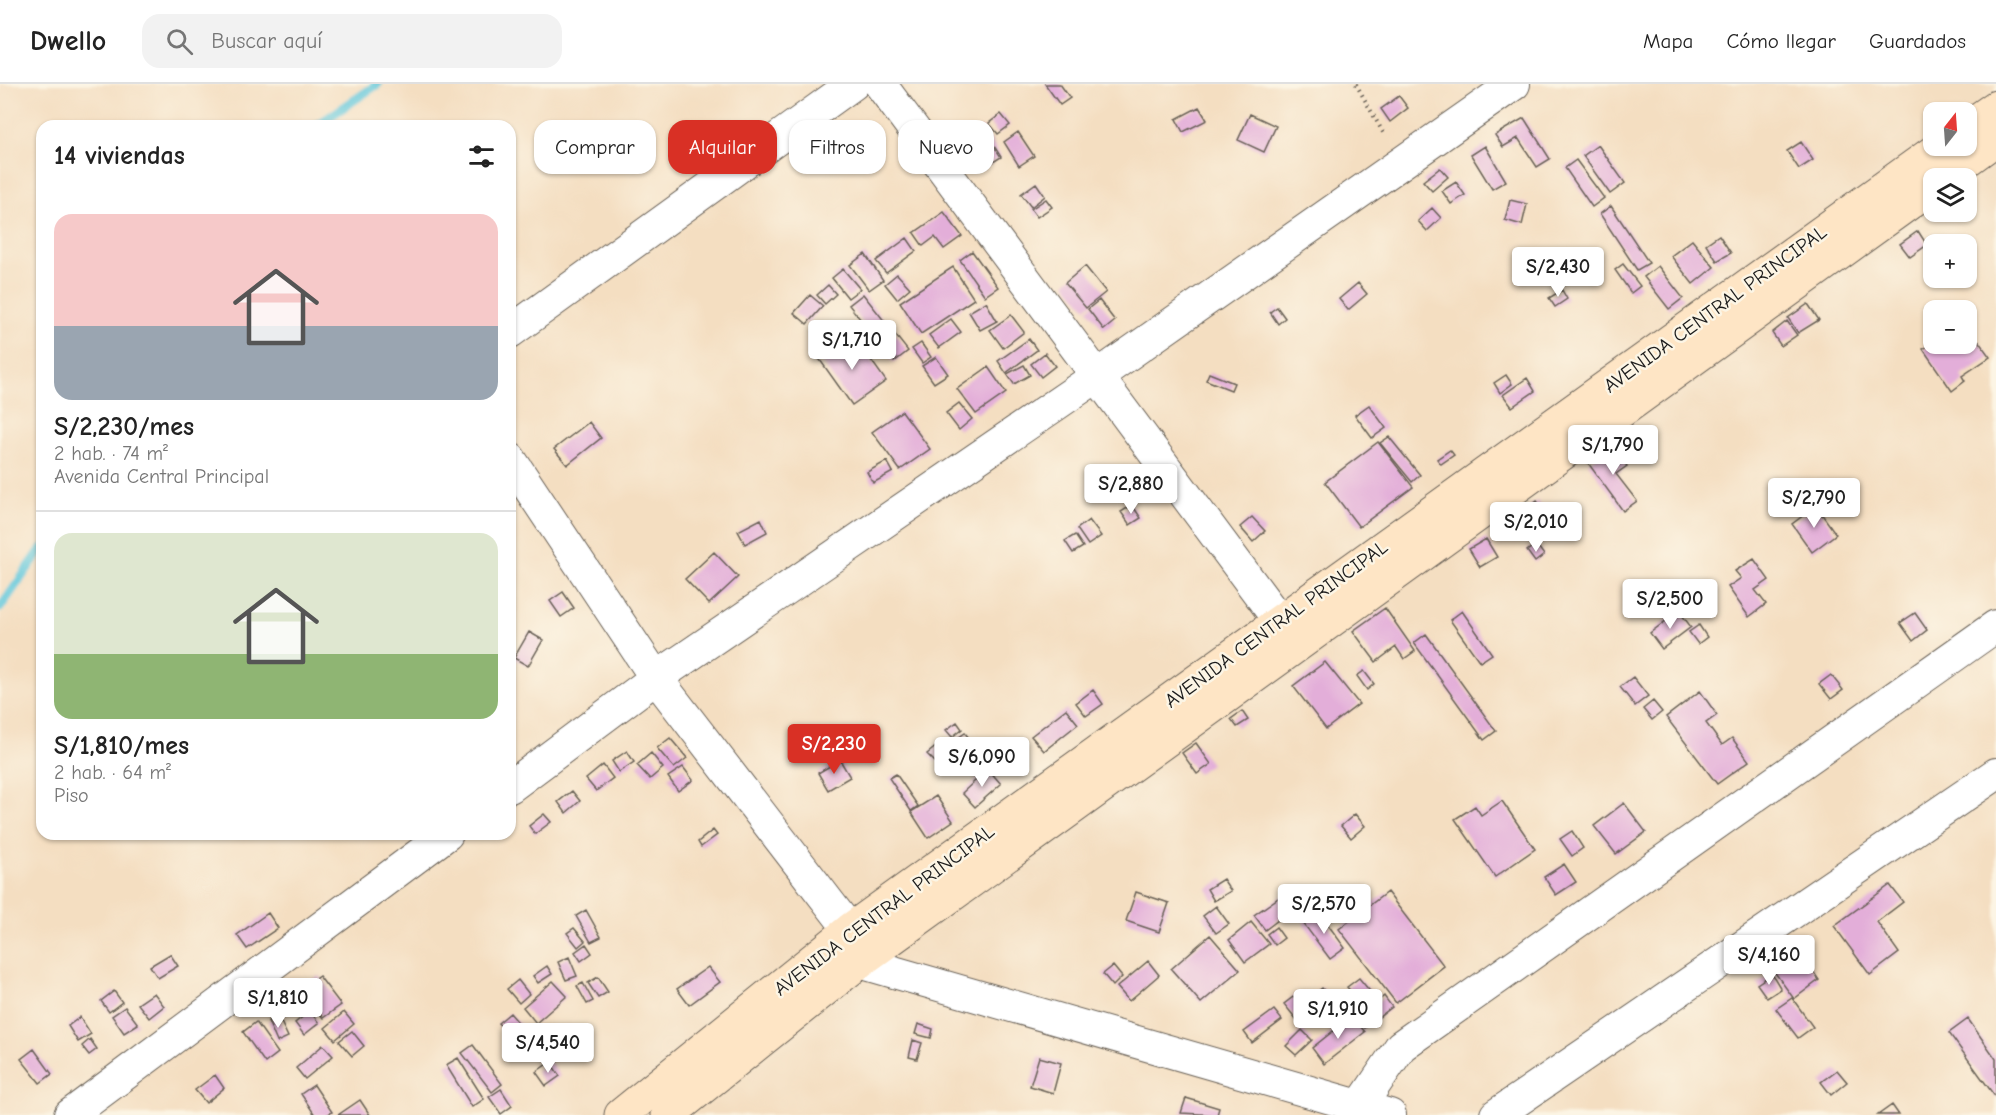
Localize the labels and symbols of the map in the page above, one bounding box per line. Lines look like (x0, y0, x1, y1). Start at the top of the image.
north arrow (1923, 102, 1977, 156)
street label: AVENIDA CENTRAL PRINCIPAL (1599, 220, 1831, 398)
pin: S/2,430 (1503, 247, 1613, 298)
pin: S/1,710 (797, 320, 907, 371)
pin: S/1,790 (1558, 425, 1668, 476)
pin: S/2,880 (1076, 464, 1186, 515)
pin: S/2,790 (1759, 478, 1869, 529)
pin: S/2,010 (1481, 502, 1591, 553)
street label: AVENIDA CENTRAL PRINCIPAL (1160, 535, 1392, 713)
pin: S/2,500 (1615, 579, 1725, 630)
pin: S/2,230 (779, 724, 889, 775)
pin: S/6,090 (927, 737, 1037, 788)
street label: AVENIDA CENTRAL PRINCIPAL (769, 820, 999, 1000)
pin: S/2,570 (1269, 884, 1379, 935)
pin: S/4,160 (1714, 935, 1824, 986)
pin: S/1,810 (223, 978, 333, 1029)
pin: S/1,910 (1283, 989, 1393, 1040)
pin: S/4,540 (493, 1023, 603, 1074)

